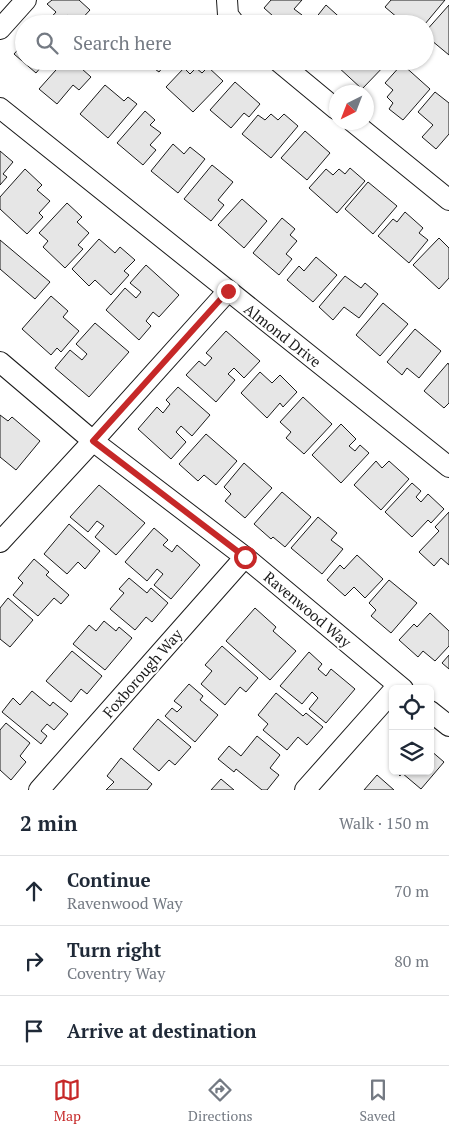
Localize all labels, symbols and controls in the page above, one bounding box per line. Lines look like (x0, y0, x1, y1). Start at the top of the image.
search box (15, 15, 434, 70)
icon: search (33, 29, 61, 57)
text: Search here (73, 30, 172, 55)
north arrow (329, 85, 374, 130)
route end (217, 280, 240, 303)
street label: Almond Drive (240, 299, 326, 371)
route start (234, 546, 257, 569)
street label: Ravenwood Way (260, 566, 356, 652)
street label: Foxborough Way (98, 624, 186, 722)
map controls (389, 685, 434, 775)
button: locate (389, 685, 434, 730)
button: layers (389, 730, 434, 775)
text: 2 min (20, 809, 77, 837)
text: Walk · 150 m (339, 812, 429, 834)
text: Continue (67, 867, 151, 892)
icon: ahead (20, 877, 48, 905)
text: 70 m (394, 880, 429, 902)
text: Ravenwood Way (67, 892, 183, 914)
text: Turn right (67, 937, 161, 962)
icon: right (20, 947, 48, 975)
text: 80 m (394, 950, 429, 972)
text: Coventry Way (67, 962, 165, 984)
icon: arrive (20, 1017, 48, 1045)
text: Arrive at destination (67, 1018, 256, 1043)
tab: Map (53, 1076, 81, 1125)
tab: Directions (188, 1076, 253, 1125)
tab: Saved (359, 1076, 396, 1125)

